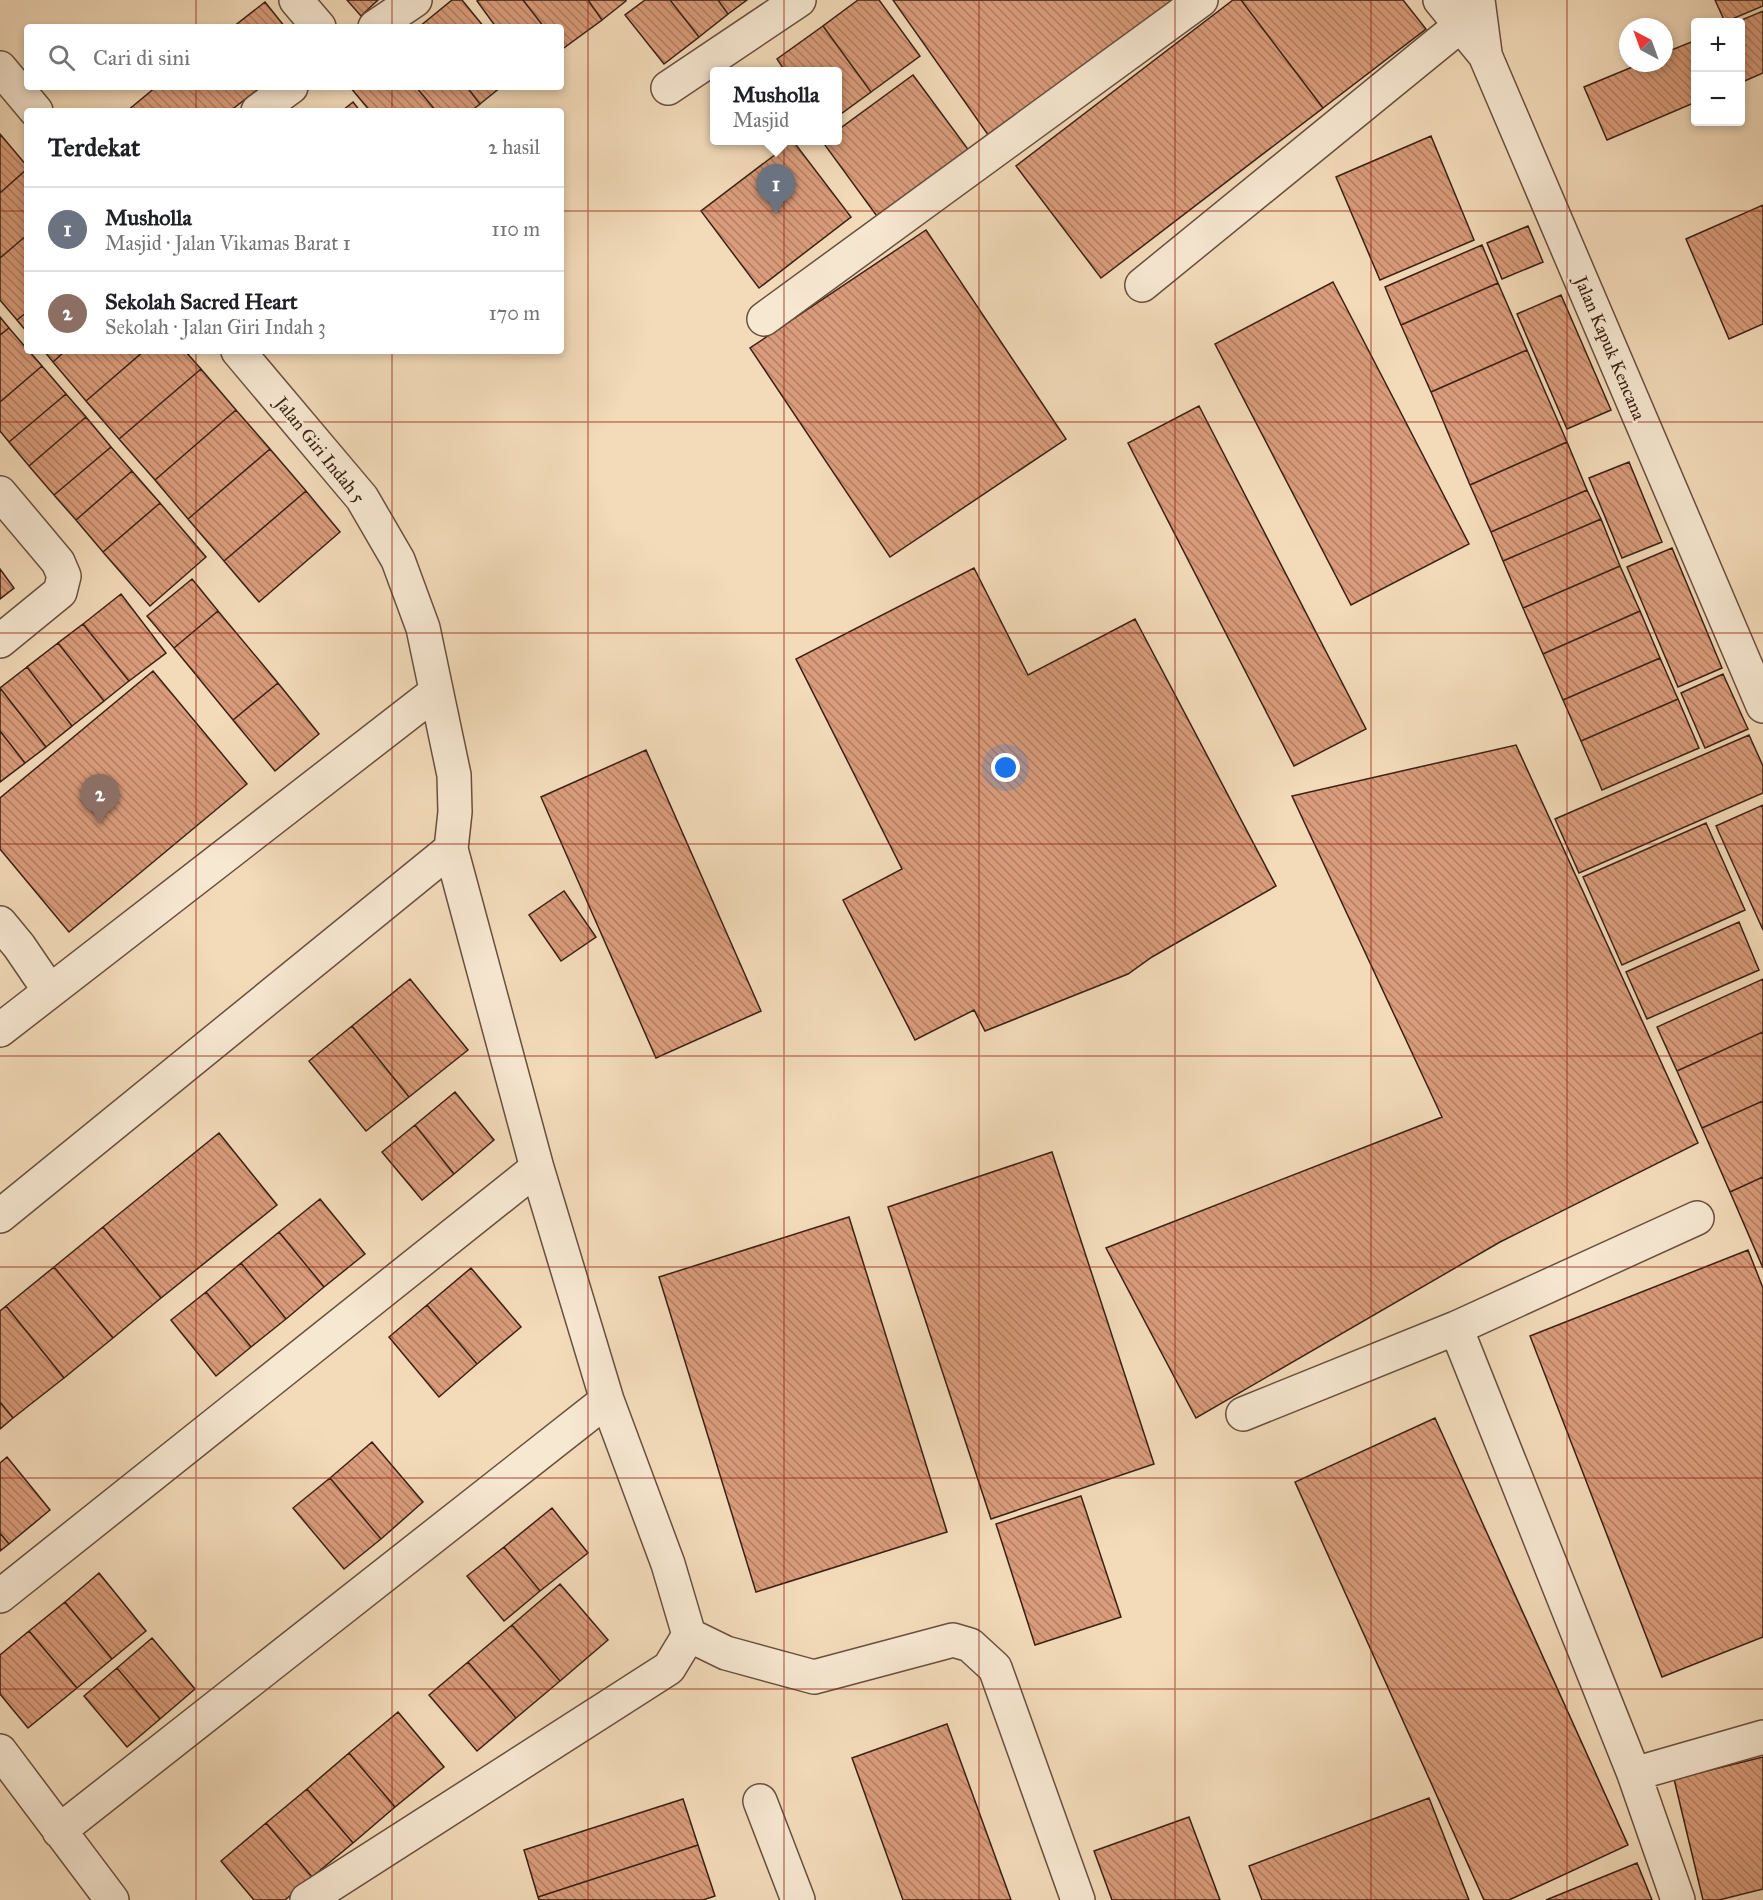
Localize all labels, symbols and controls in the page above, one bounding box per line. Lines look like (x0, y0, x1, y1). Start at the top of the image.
north arrow (1619, 18, 1673, 72)
map controls (1691, 18, 1745, 126)
button: + (1691, 18, 1745, 72)
search box (24, 24, 564, 90)
icon: search (45, 41, 78, 74)
text: Cari di sini (93, 44, 190, 71)
popup (710, 67, 842, 145)
button: − (1691, 72, 1745, 126)
text: Musholla (733, 81, 819, 108)
text: Masjid (733, 108, 789, 132)
text: Terdekat (48, 131, 140, 163)
text: 2 hasil (488, 135, 540, 159)
pin: 1 (756, 164, 796, 214)
text: Musholla (105, 204, 192, 231)
text: 1 (64, 217, 71, 241)
text: 110 m (492, 217, 540, 241)
text: Masjid · Jalan Vikamas Barat 1 (105, 231, 351, 255)
street label: Jalan Kapuk Kencana (1568, 271, 1650, 424)
text: Sekolah Sacred Heart (105, 288, 298, 315)
text: 2 (63, 301, 72, 325)
text: 170 m (489, 301, 540, 325)
text: Sekolah · Jalan Giri Indah 3 (105, 315, 326, 339)
street label: Jalan Giri Indah 5 (268, 391, 370, 509)
your location (991, 753, 1020, 782)
pin: 2 (80, 774, 120, 824)

